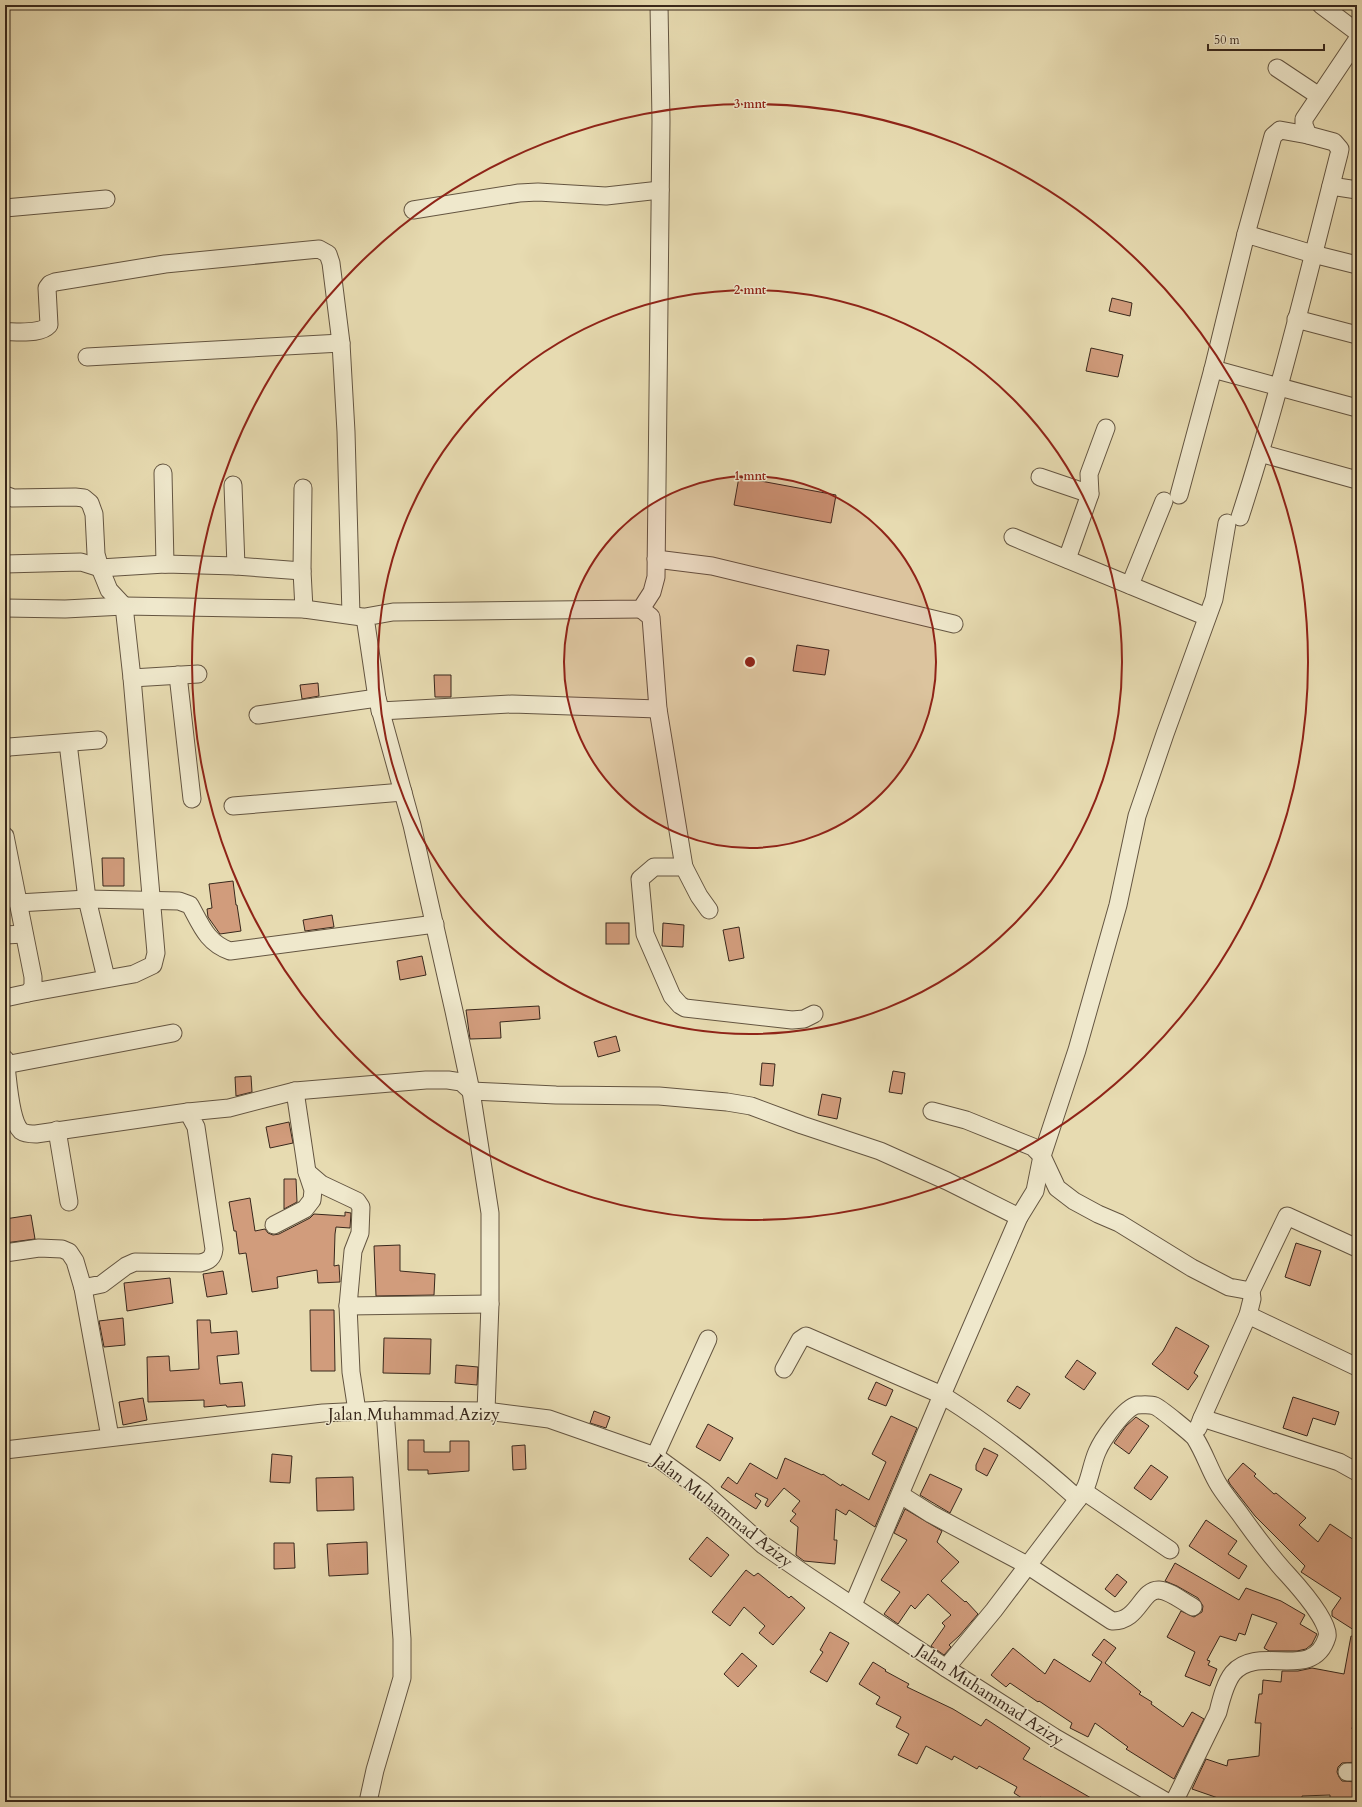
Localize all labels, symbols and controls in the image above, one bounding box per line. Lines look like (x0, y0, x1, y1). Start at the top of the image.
scale bar (1208, 26, 1324, 52)
text: 50 m (1214, 32, 1241, 48)
text: 3 mnt (734, 96, 767, 112)
text: 2 mnt (734, 282, 767, 298)
text: 1 mnt (734, 468, 767, 484)
centre of rings (743, 655, 757, 669)
street label: Jalan Muhammad Azizy (325, 1403, 500, 1426)
street label: Jalan Muhammad Azizy (646, 1447, 798, 1573)
street label: Jalan Muhammad Azizy (909, 1637, 1068, 1751)

